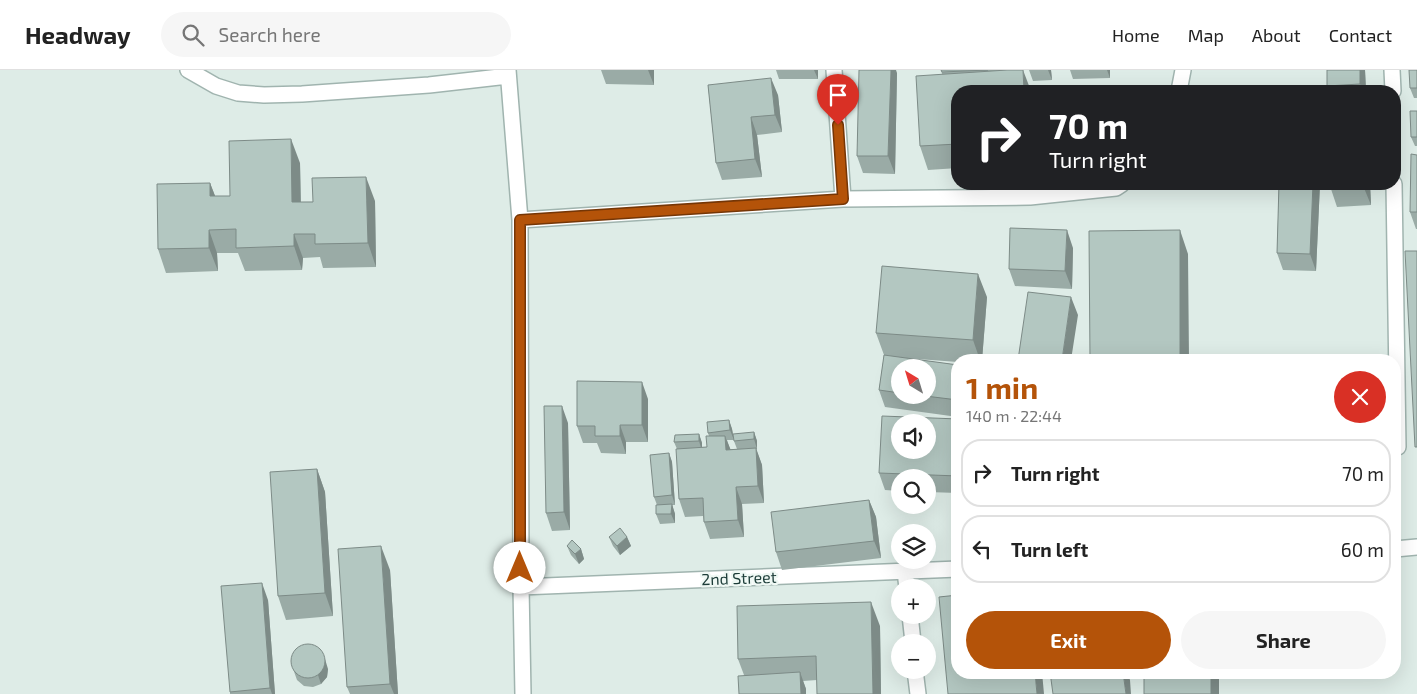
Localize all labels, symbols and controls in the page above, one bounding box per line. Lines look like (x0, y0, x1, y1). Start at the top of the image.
search box (161, 12, 511, 57)
text: Headway (25, 20, 131, 49)
icon: search (179, 21, 207, 49)
text: Search here (219, 23, 321, 46)
text: Home (1112, 24, 1160, 46)
text: Map (1188, 24, 1224, 46)
text: About (1252, 24, 1301, 46)
text: Contact (1329, 24, 1392, 46)
pin (817, 74, 859, 125)
icon: arrive (824, 81, 852, 109)
text: 70 m (1049, 104, 1128, 146)
icon: right (966, 105, 1031, 170)
text: Turn right (1049, 146, 1147, 172)
north arrow (891, 359, 936, 404)
map controls (891, 359, 936, 679)
text: 1 min (966, 369, 1038, 405)
button: close (1334, 371, 1386, 423)
text: 140 m · 22:44 (966, 406, 1062, 425)
button: sound (891, 414, 936, 459)
icon: right (968, 459, 996, 487)
text: Turn right (1011, 462, 1099, 485)
text: 70 m (1342, 462, 1384, 485)
button: search (891, 469, 936, 514)
button: layers (891, 524, 936, 569)
icon: left (968, 535, 996, 563)
text: Turn left (1011, 538, 1088, 561)
text: 60 m (1341, 538, 1384, 561)
position arrow (493, 541, 545, 593)
street label: 2nd Street (701, 567, 777, 588)
button: + (891, 579, 936, 624)
button: Exit (966, 611, 1171, 669)
button: Share (1181, 611, 1386, 669)
button: − (891, 634, 936, 679)

